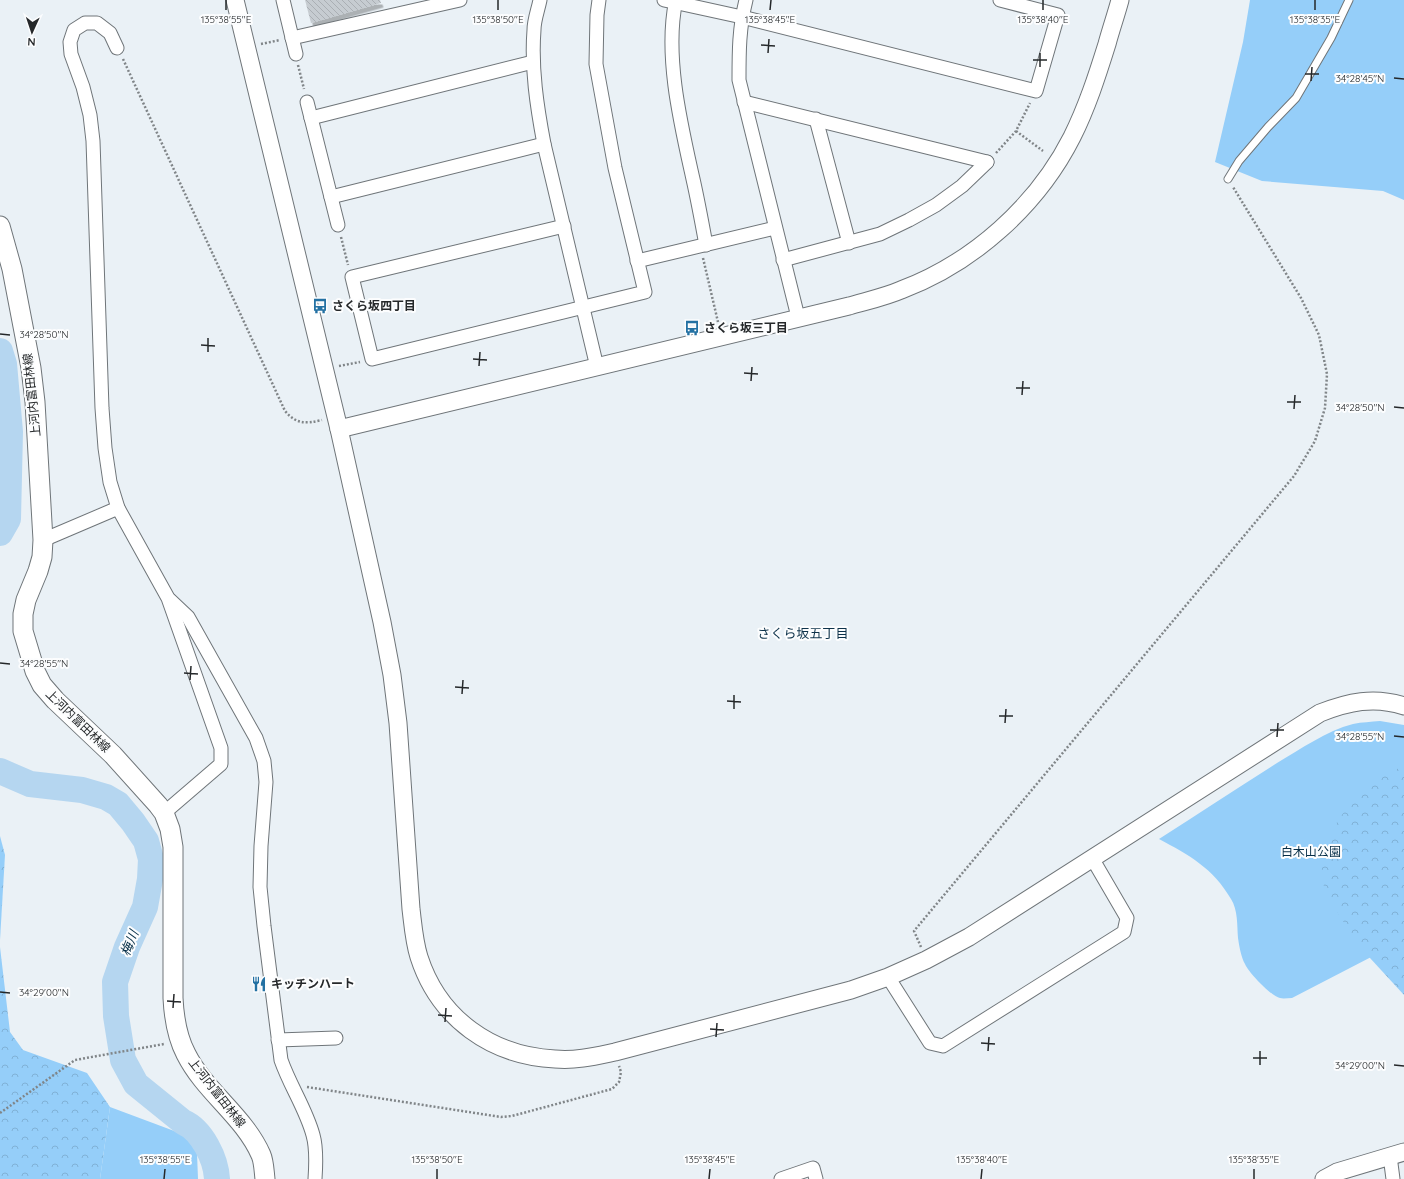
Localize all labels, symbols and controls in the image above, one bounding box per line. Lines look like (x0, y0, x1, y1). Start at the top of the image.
north arrow (12, 12, 52, 52)
text: 135°38'55"E (201, 13, 252, 26)
text: 135°38'50"E (472, 13, 524, 26)
text: 135°38'45"E (745, 13, 796, 26)
text: 135°38'40"E (1017, 13, 1069, 26)
text: 135°38'35"E (1290, 13, 1341, 26)
text: N (27, 35, 36, 49)
text: 34°28'45"N (1336, 72, 1384, 85)
bus stop icon: さくら坂四丁目 (311, 297, 329, 315)
place label: さくら坂四丁目 (332, 298, 416, 313)
bus stop icon: さくら坂三丁目 (683, 319, 701, 337)
place label: さくら坂三丁目 (704, 320, 788, 335)
text: 34°28'50"N (19, 328, 69, 341)
street label: 上河内富田林線 (20, 352, 43, 438)
text: 34°28'50"N (1335, 401, 1385, 414)
district label: さくら坂五丁目 (757, 625, 849, 641)
text: 34°28'55"N (20, 657, 68, 670)
street label: 上河内富田林線 (43, 686, 114, 755)
text: 34°28'55"N (1336, 730, 1384, 743)
park label: 白木山公園 (1281, 844, 1341, 859)
water label: 梅川 (117, 926, 142, 958)
restaurant icon: キッチンハート (250, 975, 268, 993)
place label: キッチンハート (271, 976, 355, 991)
text: 34°29'00"N (19, 986, 69, 999)
street label: 上河内富田林線 (186, 1055, 249, 1130)
text: 34°29'00"N (1335, 1059, 1385, 1072)
text: 135°38'55"E (140, 1153, 191, 1166)
text: 135°38'50"E (411, 1153, 463, 1166)
text: 135°38'45"E (685, 1153, 736, 1166)
text: 135°38'40"E (956, 1153, 1008, 1166)
text: 135°38'35"E (1229, 1153, 1280, 1166)

